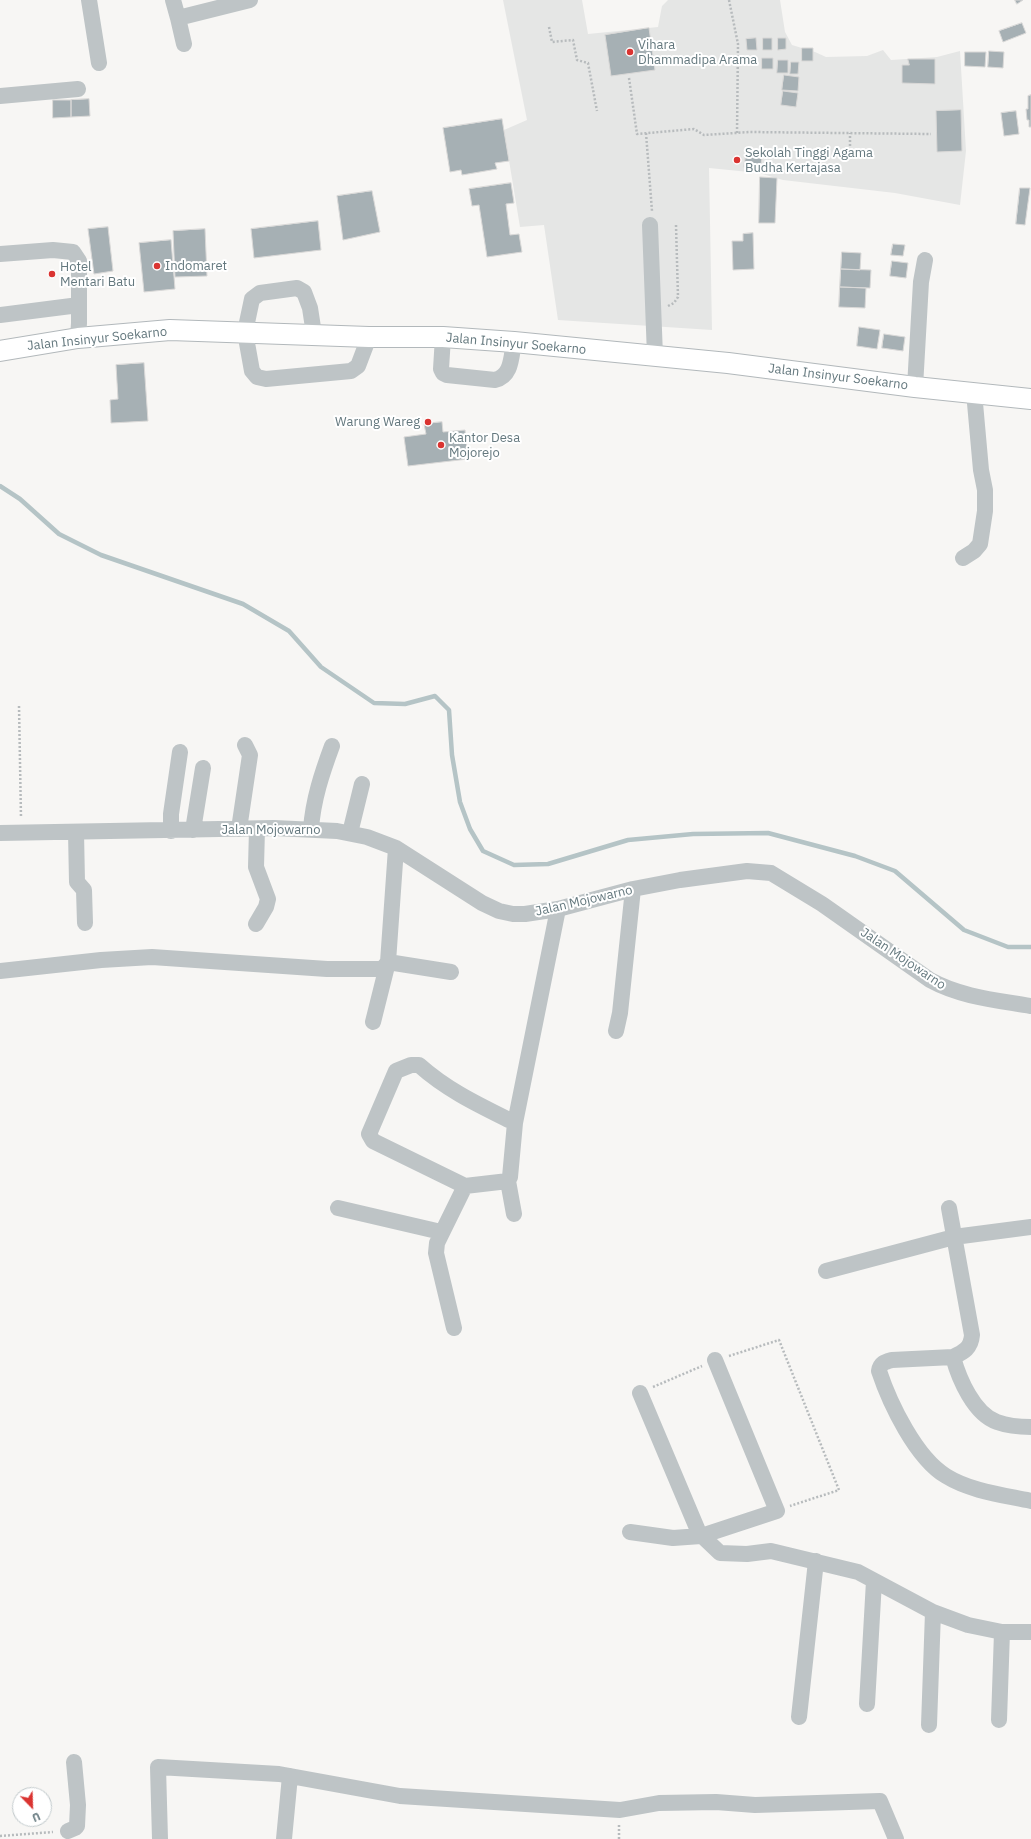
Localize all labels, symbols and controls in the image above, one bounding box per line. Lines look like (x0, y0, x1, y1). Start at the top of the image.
place label: Vihara Dhammadipa Arama (638, 37, 757, 68)
marker: Vihara Dhammadipa Arama (625, 47, 635, 57)
place label: Sekolah Tinggi Agama Budha Kertajasa (745, 145, 873, 176)
marker: Sekolah Tinggi Agama Budha Kertajasa (732, 155, 742, 165)
place label: Indomaret (165, 258, 227, 274)
place label: Hotel Mentari Batu (60, 259, 135, 290)
marker: Indomaret (152, 261, 162, 271)
marker: Hotel Mentari Batu (47, 269, 57, 279)
street label: Jalan Insinyur Soekarno (26, 324, 168, 354)
street label: Jalan Insinyur Soekarno (445, 330, 587, 358)
street label: Jalan Insinyur Soekarno (767, 361, 909, 393)
place label: Warung Wareg (335, 414, 420, 430)
marker: Warung Wareg (423, 417, 433, 427)
place label: Kantor Desa Mojorejo (449, 430, 520, 461)
marker: Kantor Desa Mojorejo (436, 440, 446, 450)
street label: Jalan Mojowarno (221, 822, 321, 838)
street label: Jalan Mojowarno (534, 882, 634, 920)
street label: Jalan Mojowarno (858, 925, 948, 993)
north arrow (12, 1787, 52, 1827)
text: U (30, 1809, 43, 1825)

